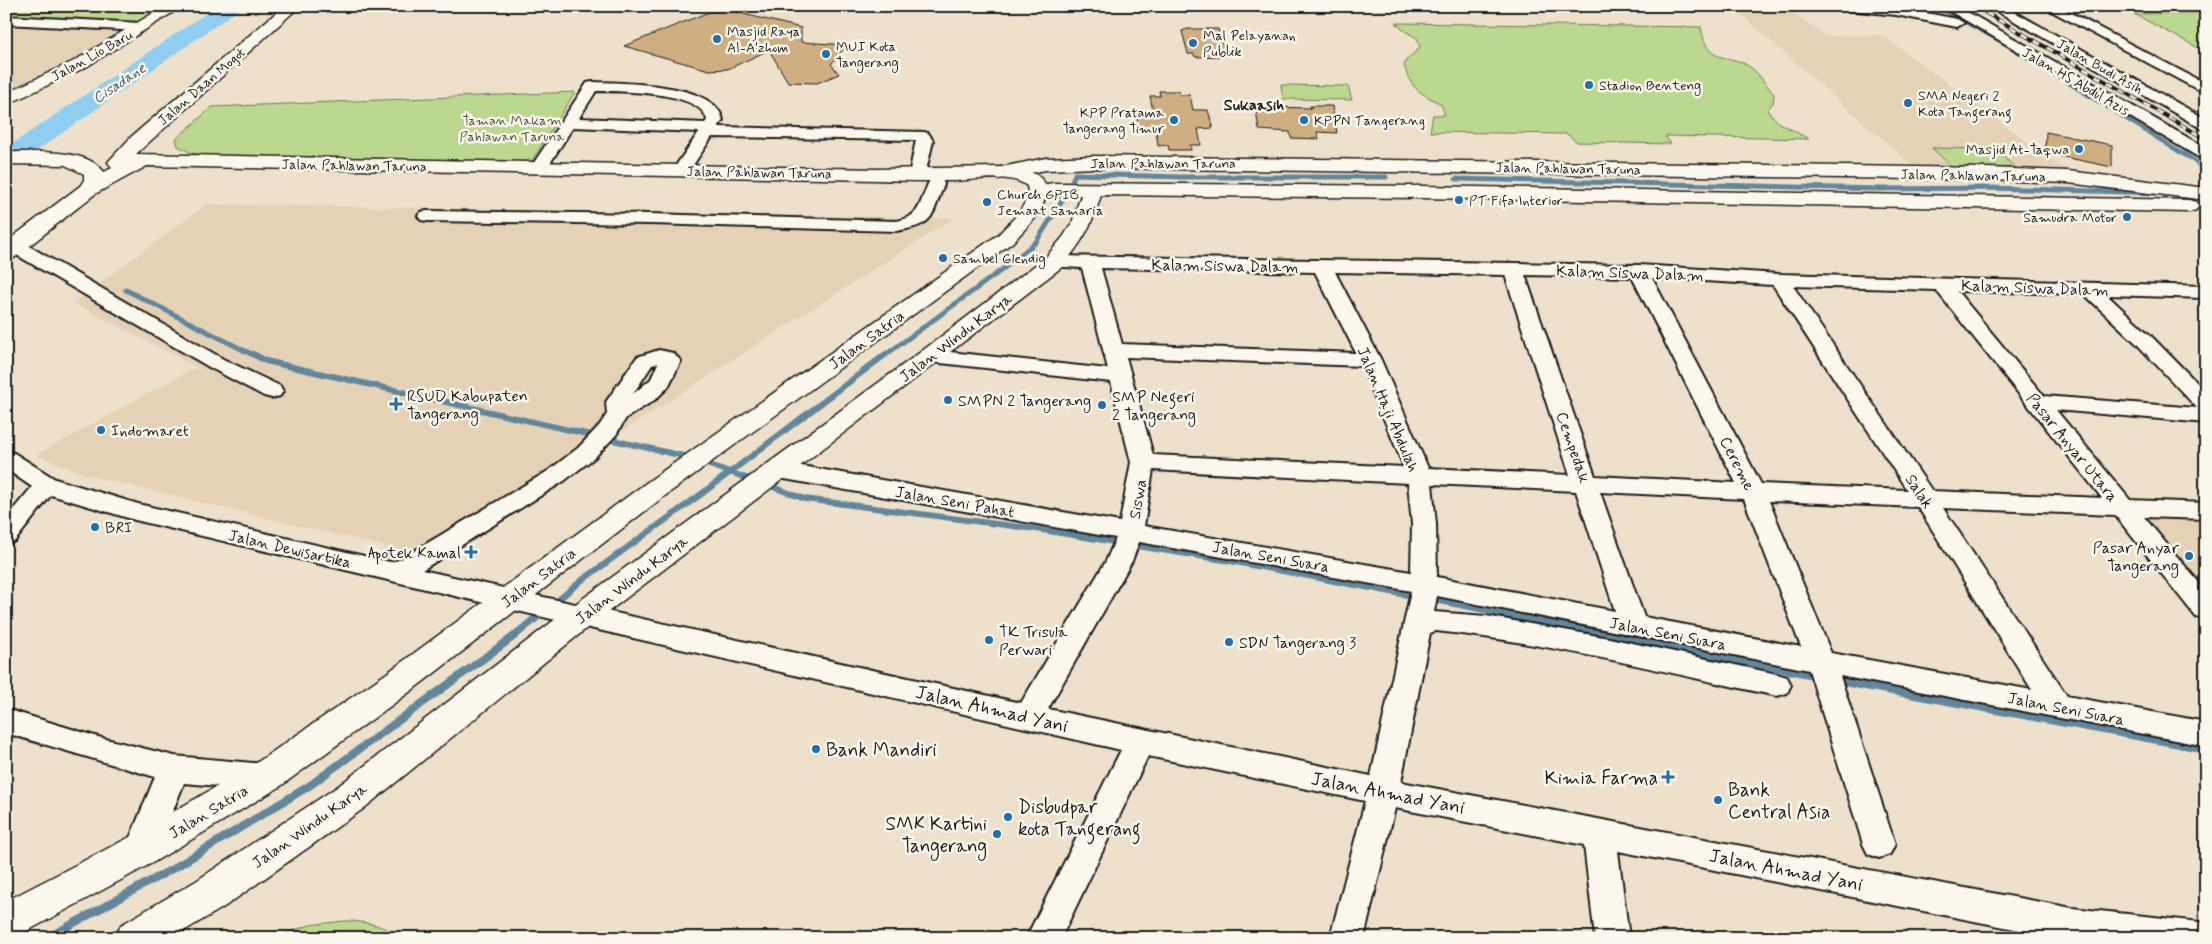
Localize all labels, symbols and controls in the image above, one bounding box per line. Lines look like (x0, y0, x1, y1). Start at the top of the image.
place label: Masjid Raya Al-A'zhom (727, 23, 800, 57)
street label: Jalan Lio Baru (48, 26, 137, 86)
place label: Mal Pelayanan Publik (1203, 27, 1296, 61)
marker: Masjid Raya Al-A'zhom (711, 33, 723, 45)
street label: Jalan Budi Asih (2053, 35, 2146, 99)
marker: Mal Pelayanan Publik (1187, 37, 1199, 49)
place label: MUI Kota Tangerang (836, 38, 899, 73)
street label: Jalan Daan Mogot (154, 44, 249, 130)
street label: Jalan HS Abdul Azis (2019, 44, 2132, 120)
marker: MUI Kota Tangerang (820, 48, 832, 60)
water label: Cisadane (89, 58, 150, 109)
place label: Stadion Benteng (1599, 77, 1701, 96)
marker: Stadion Benteng (1583, 79, 1595, 91)
place label: SMA Negeri 2 Kota Tangerang (1918, 87, 2012, 123)
district label: Sukaasih (1224, 95, 1284, 116)
marker: SMA Negeri 2 Kota Tangerang (1902, 97, 1914, 109)
place label: KPP Pratama Tangerang Timur (1063, 104, 1165, 139)
park label: Taman Makam Pahlawan Taruna (460, 112, 565, 146)
place label: KPPN Tangerang (1314, 112, 1425, 130)
marker: KPP Pratama Tangerang Timur (1168, 114, 1180, 126)
marker: KPPN Tangerang (1298, 114, 1310, 126)
place label: Masjid At-Taqwa (1966, 141, 2069, 159)
marker: Masjid At-Taqwa (2073, 143, 2085, 155)
street label: Jalan Pahlawan Taruna (1090, 155, 1236, 173)
street label: Jalan Pahlawan Taruna (281, 156, 427, 176)
street label: Jalan Pahlawan Taruna (1495, 159, 1641, 179)
street label: Jalan Pahlawan Taruna (686, 163, 832, 183)
street label: Jalan Pahlawan Taruna (1900, 166, 2046, 186)
place label: Church GPIB Jemaat Samaria (997, 186, 1103, 220)
place label: PT Fifa Interior (1469, 192, 1563, 210)
marker: PT Fifa Interior (1453, 194, 1465, 206)
marker: Church GPIB Jemaat Samaria (981, 196, 993, 208)
place label: Samudra Motor (2023, 209, 2117, 227)
marker: Samudra Motor (2121, 211, 2133, 223)
place label: Sambel Glendig (953, 250, 1046, 269)
marker: Sambel Glendig (937, 252, 949, 264)
street label: Kalam Siswa Dalam (1151, 255, 1299, 278)
street label: Kalam Siswa Dalam (1556, 260, 1704, 287)
street label: Kalam Siswa Dalam (1961, 275, 2109, 302)
street label: Jalan Windu Karya (895, 289, 1017, 387)
street label: Jalan Satria (825, 306, 909, 375)
street label: Jalan Haji Abdulah (1352, 344, 1424, 476)
place label: RSUD Kabupaten Tangerang (407, 386, 528, 426)
place label: SMP Negeri 2 Tangerang (1112, 387, 1196, 427)
street label: Pasar Anyar Utara (2021, 389, 2122, 507)
place label: SMPN 2 Tangerang (958, 391, 1091, 413)
marker: SMPN 2 Tangerang (942, 394, 954, 406)
marker: RSUD Kabupaten Tangerang (389, 397, 403, 411)
marker: SMP Negeri 2 Tangerang (1096, 399, 1108, 411)
street label: Cempedak (1551, 409, 1595, 486)
place label: Indomaret (111, 421, 189, 442)
marker: Indomaret (95, 424, 107, 436)
street label: Cereme (1714, 433, 1759, 495)
street label: Salak (1900, 471, 1938, 513)
street label: Siswa (1125, 478, 1152, 521)
street label: Jalan Seni Pahat (894, 482, 1016, 523)
place label: BRI (105, 518, 133, 539)
marker: BRI (89, 521, 101, 533)
street label: Jalan Dewisartika (226, 525, 353, 574)
street label: Jalan Windu Karya (571, 531, 693, 629)
street label: Jalan Seni Suara (1211, 537, 1331, 578)
place label: Pasar Anyar Tangerang (2093, 538, 2180, 578)
place label: Apotek Kamal (368, 543, 461, 565)
street label: Jalan Satria (497, 543, 581, 613)
marker: Apotek Kamal (465, 546, 477, 558)
marker: Pasar Anyar Tangerang (2183, 550, 2195, 562)
street label: Jalan Seni Suara (1608, 613, 1728, 656)
place label: TK Trisula Perwari (999, 622, 1068, 661)
place label: SDN Tangerang 3 (1239, 633, 1356, 655)
marker: TK Trisula Perwari (983, 634, 995, 646)
marker: SDN Tangerang 3 (1223, 636, 1235, 648)
street label: Jalan Ahmad Yani (913, 680, 1070, 739)
street label: Jalan Seni Suara (2006, 688, 2126, 731)
place label: Bank Mandiri (826, 738, 937, 763)
marker: Bank Mandiri (810, 743, 822, 755)
street label: Jalan Ahmad Yani (1309, 766, 1467, 821)
place label: Kimia Farma (1544, 766, 1658, 791)
marker: Kimia Farma (1662, 771, 1674, 783)
street label: Jalan Windu Karya (248, 778, 372, 874)
place label: Bank Central Asia (1728, 778, 1830, 825)
street label: Jalan Satria (165, 780, 252, 844)
marker: Bank Central Asia (1712, 794, 1724, 806)
place label: Disbudpar kota Tangerang (1018, 795, 1141, 845)
marker: Disbudpar kota Tangerang (1002, 811, 1014, 823)
place label: SMK Kartini Tangerang (885, 812, 987, 861)
marker: SMK Kartini Tangerang (991, 828, 1003, 840)
street label: Jalan Ahmad Yani (1707, 843, 1865, 898)

